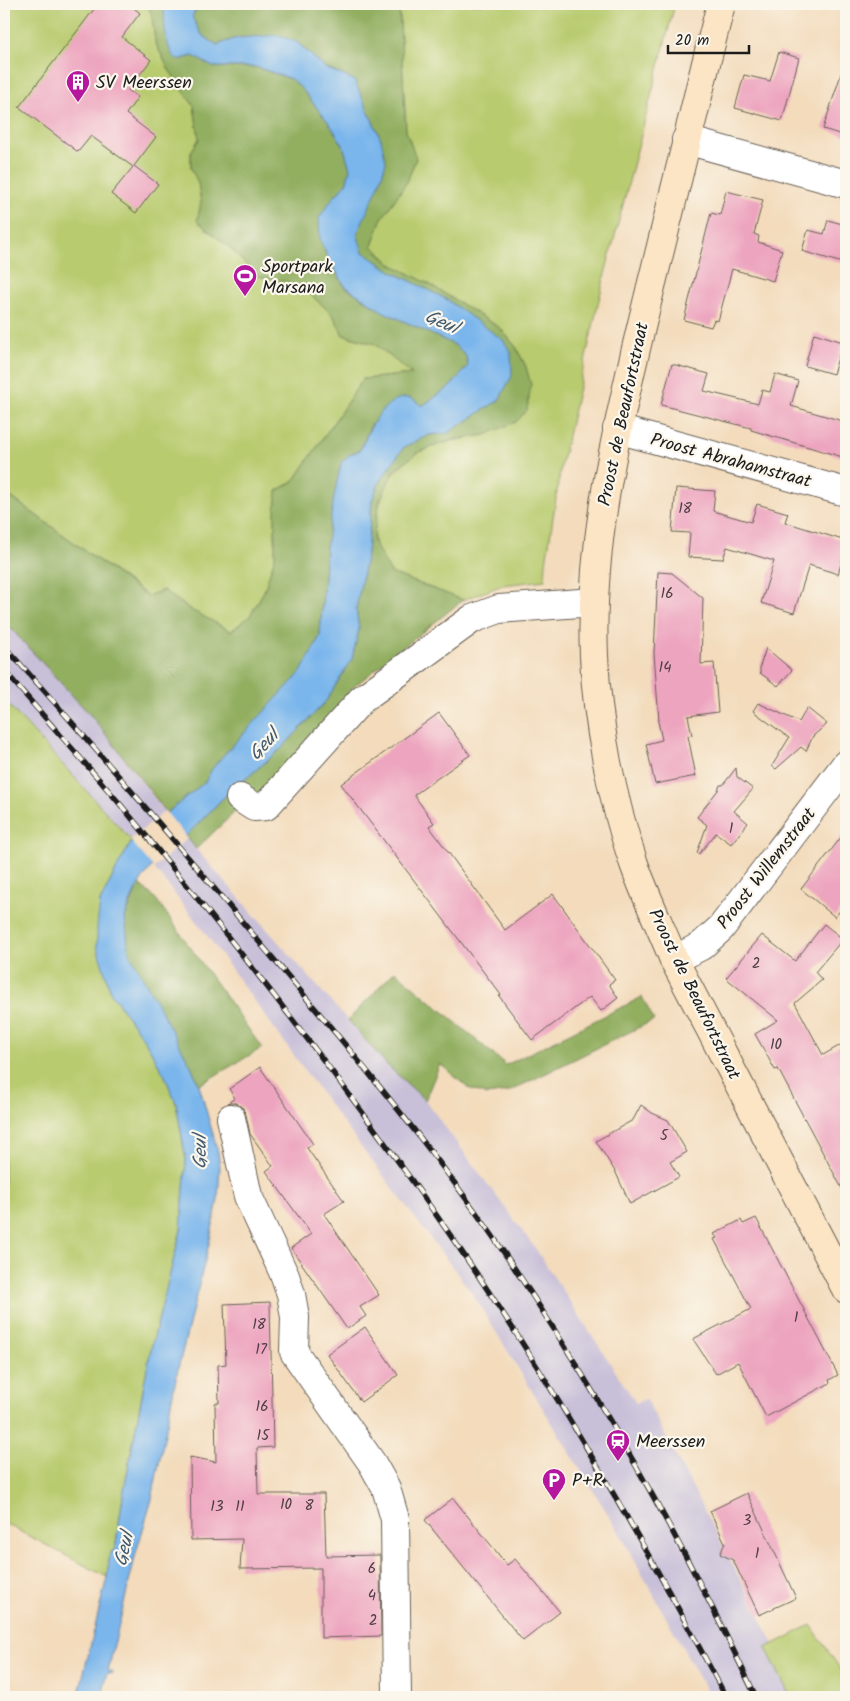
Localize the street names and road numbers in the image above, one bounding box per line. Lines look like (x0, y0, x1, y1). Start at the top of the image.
street label: Proost de Beaufortstraat (591, 319, 658, 509)
street label: Proost Abrahamstraat (647, 426, 815, 497)
street label: Proost Willemstraat (710, 801, 825, 936)
street label: Proost de Beaufortstraat (640, 904, 748, 1086)

